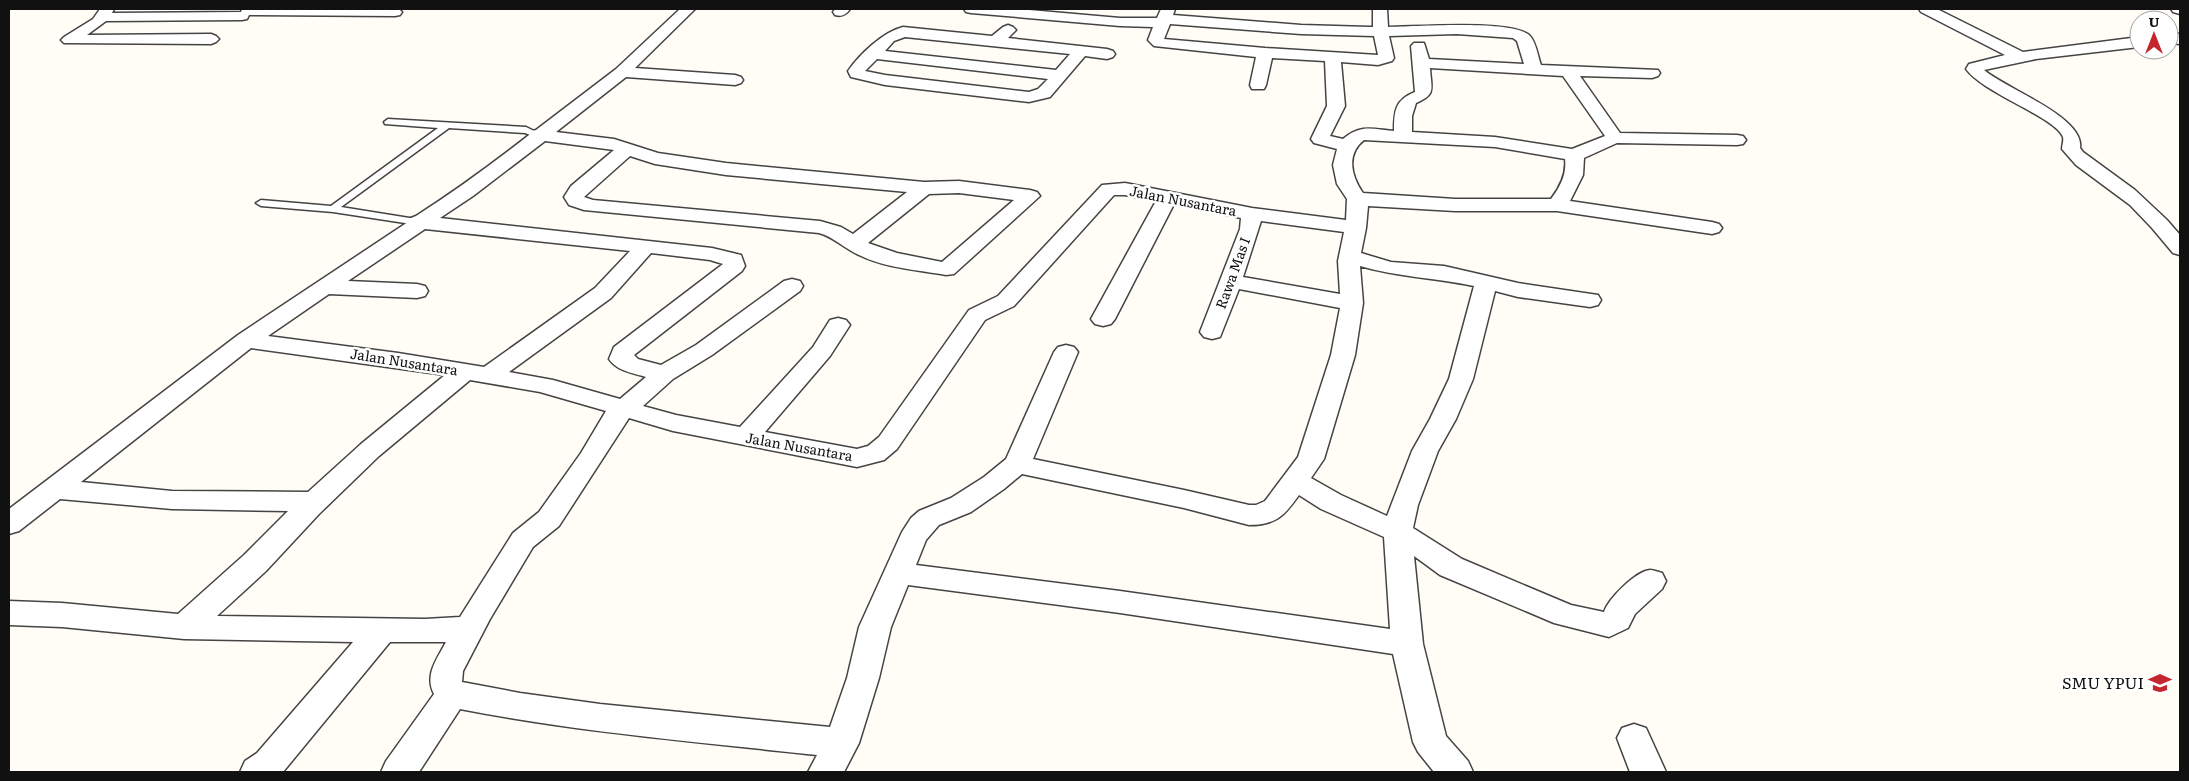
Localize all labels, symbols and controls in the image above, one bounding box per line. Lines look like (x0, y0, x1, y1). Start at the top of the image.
north arrow (2129, 10, 2179, 60)
text: U (2148, 11, 2160, 31)
street label: Jalan Nusantara (1128, 180, 1239, 220)
street label: Rawa Mas I (1210, 234, 1254, 311)
street label: Jalan Nusantara (349, 343, 460, 379)
street label: Jalan Nusantara (744, 427, 855, 465)
place label: SMU YPUI (2062, 670, 2144, 694)
school or university icon: SMU YPUI (2147, 670, 2173, 696)

